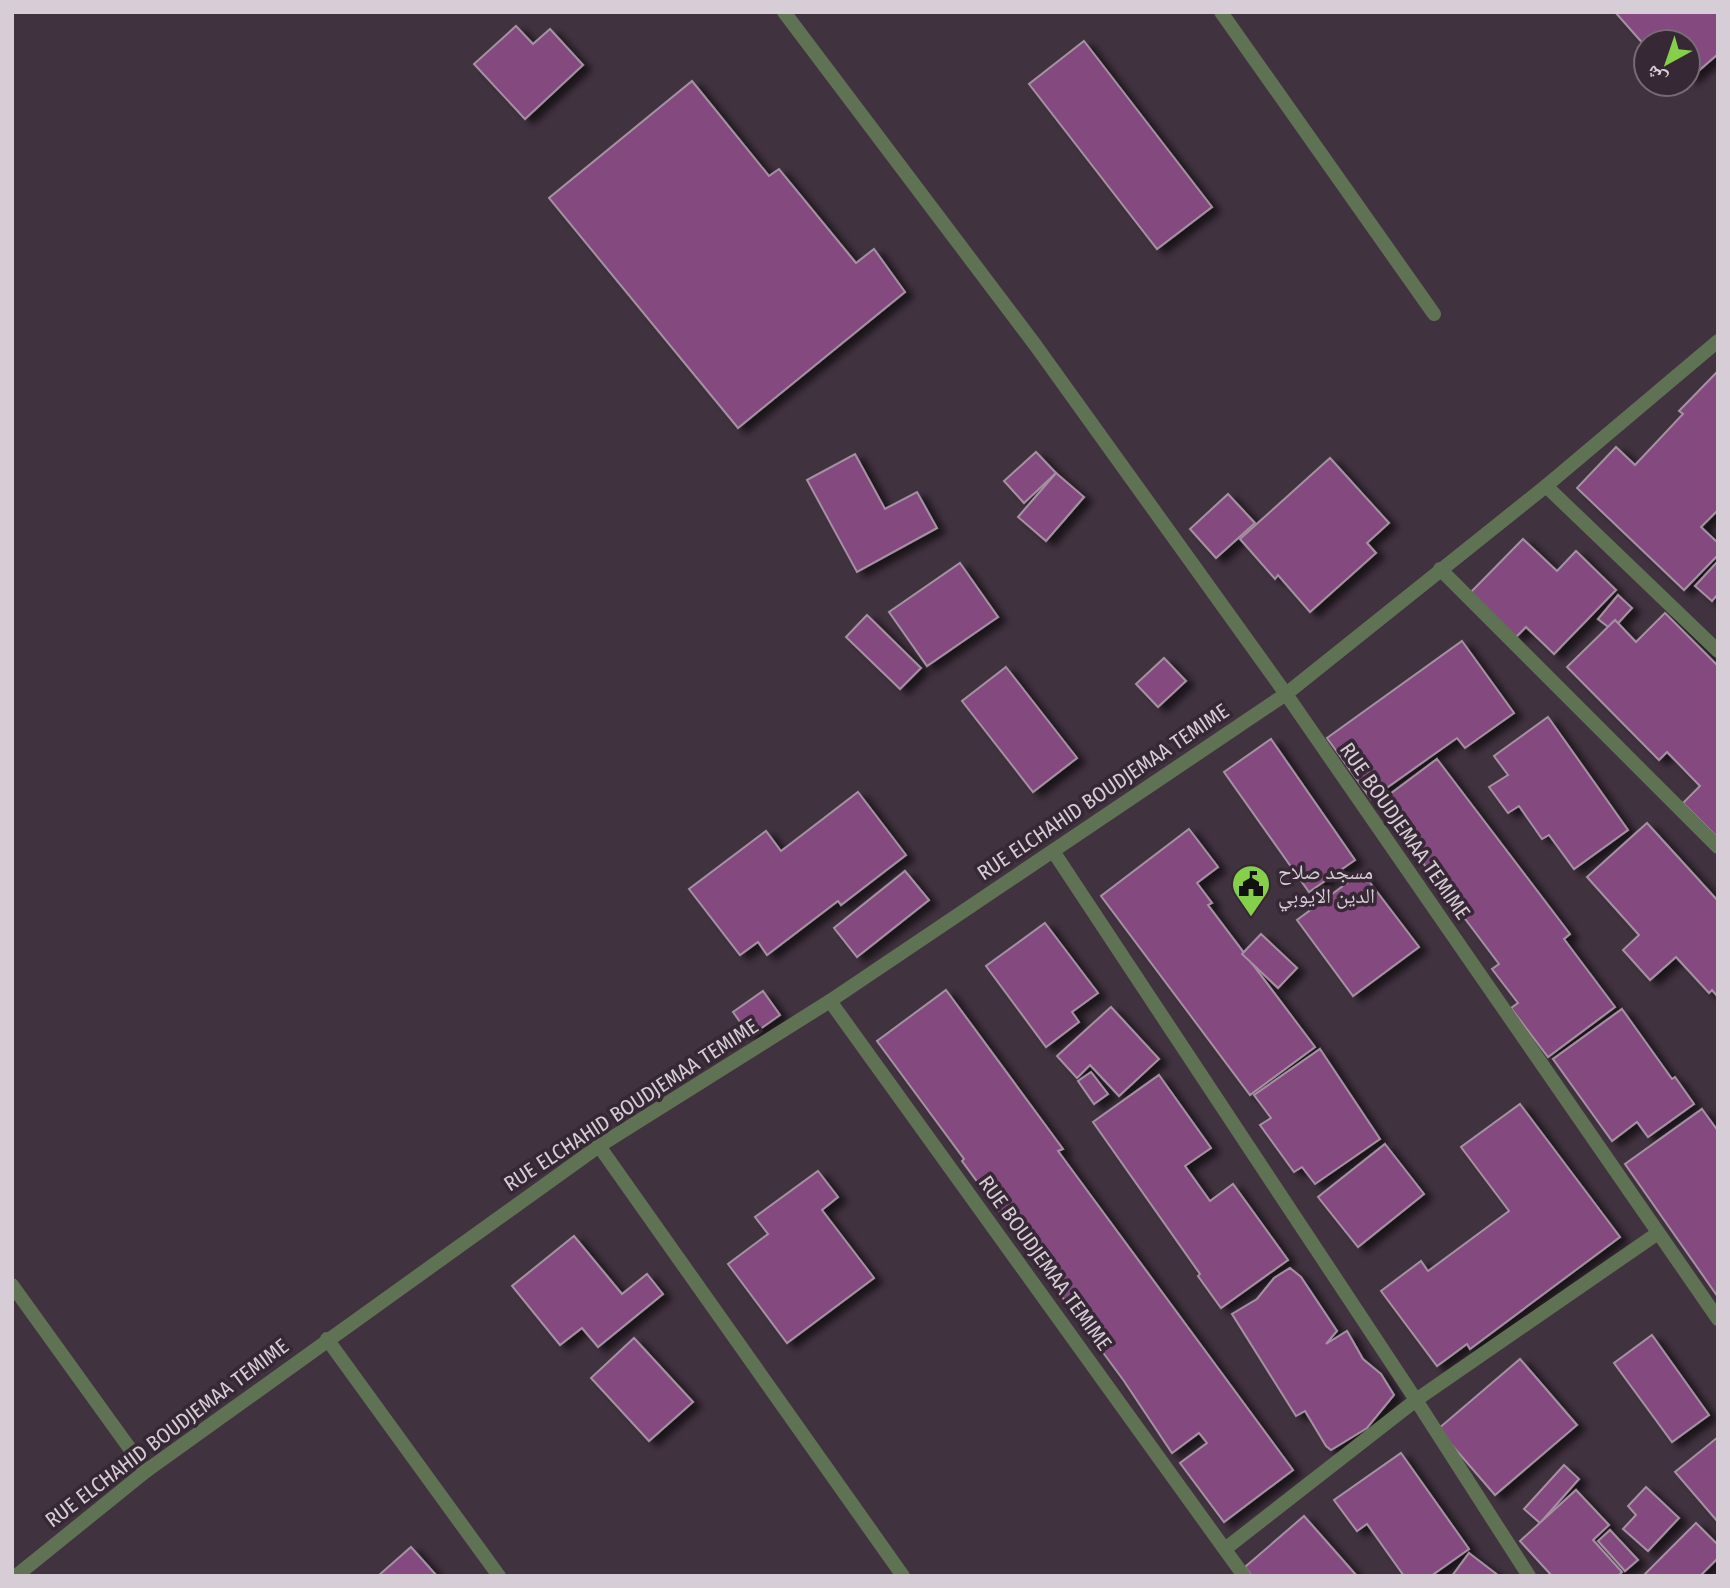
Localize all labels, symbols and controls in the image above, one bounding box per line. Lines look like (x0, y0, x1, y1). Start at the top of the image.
north arrow (1632, 28, 1702, 98)
text: ش (1641, 60, 1672, 91)
street label: RUE ELCHAHID BOUDJEMAA TEMIME (972, 698, 1234, 886)
street label: RUE BOUDJEMAA TEMIME (1334, 738, 1476, 925)
place label: مسجد صلاح الدين الايوبي (1278, 859, 1375, 912)
public building icon: مسجد صلاح الدين الايوبي (1230, 863, 1272, 918)
street label: RUE ELCHAHID BOUDJEMAA TEMIME (499, 1013, 763, 1197)
street label: RUE BOUDJEMAA TEMIME (973, 1170, 1117, 1356)
street label: RUE ELCHAHID BOUDJEMAA TEMIME (40, 1333, 294, 1533)

